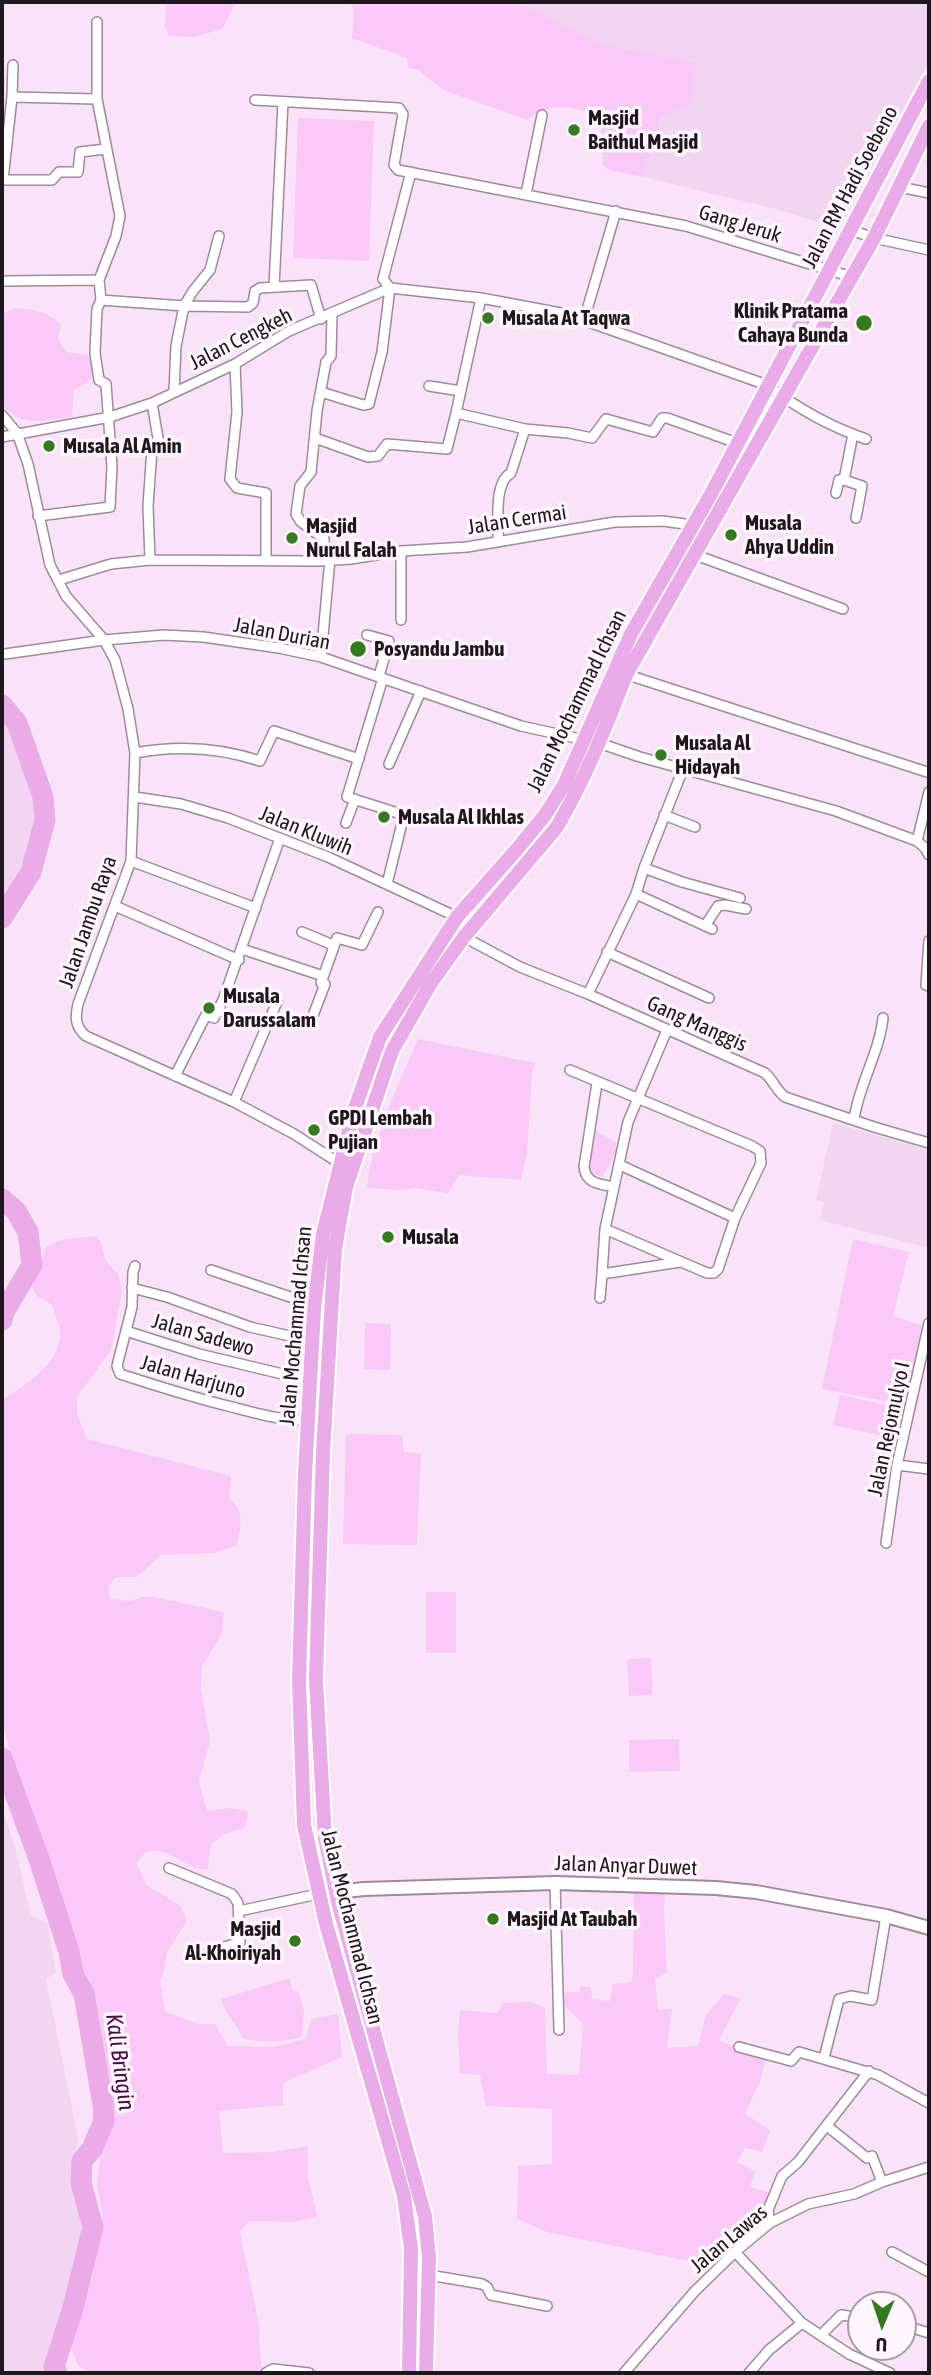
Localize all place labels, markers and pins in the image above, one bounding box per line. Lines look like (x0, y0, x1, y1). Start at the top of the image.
place label: Masjid Baithul Masjid (588, 105, 698, 155)
marker: Masjid Baithul Masjid (566, 122, 582, 138)
place label: Klinik Pratama Cahaya Bunda (734, 298, 848, 348)
place label: Musala At Taqwa (502, 305, 630, 331)
marker: Musala At Taqwa (480, 310, 496, 326)
marker: Klinik Pratama Cahaya Bunda (854, 313, 874, 333)
place label: Musala Al Amin (63, 433, 182, 459)
marker: Musala Al Amin (41, 438, 57, 454)
place label: Musala Ahya Uddin (745, 510, 834, 560)
place label: Masjid Nurul Falah (306, 513, 397, 563)
marker: Musala Ahya Uddin (723, 527, 739, 543)
marker: Masjid Nurul Falah (284, 530, 300, 546)
place label: Posyandu Jambu (374, 636, 504, 662)
marker: Posyandu Jambu (348, 639, 368, 659)
place label: Musala Al Hidayah (675, 730, 750, 780)
marker: Musala Al Hidayah (653, 747, 669, 763)
place label: Musala Al Ikhlas (398, 804, 524, 830)
marker: Musala Al Ikhlas (376, 809, 392, 825)
place label: Musala Darussalam (223, 983, 316, 1033)
marker: Musala Darussalam (201, 1000, 217, 1016)
place label: GPDI Lembah Pujian (328, 1105, 432, 1155)
marker: GPDI Lembah Pujian (306, 1122, 322, 1138)
place label: Musala (402, 1224, 459, 1250)
marker: Musala (380, 1229, 396, 1245)
place label: Masjid At Taubah (507, 1906, 638, 1932)
marker: Masjid At Taubah (485, 1911, 501, 1927)
place label: Masjid Al-Khoiriyah (185, 1916, 281, 1966)
marker: Masjid Al-Khoiriyah (287, 1933, 303, 1949)

